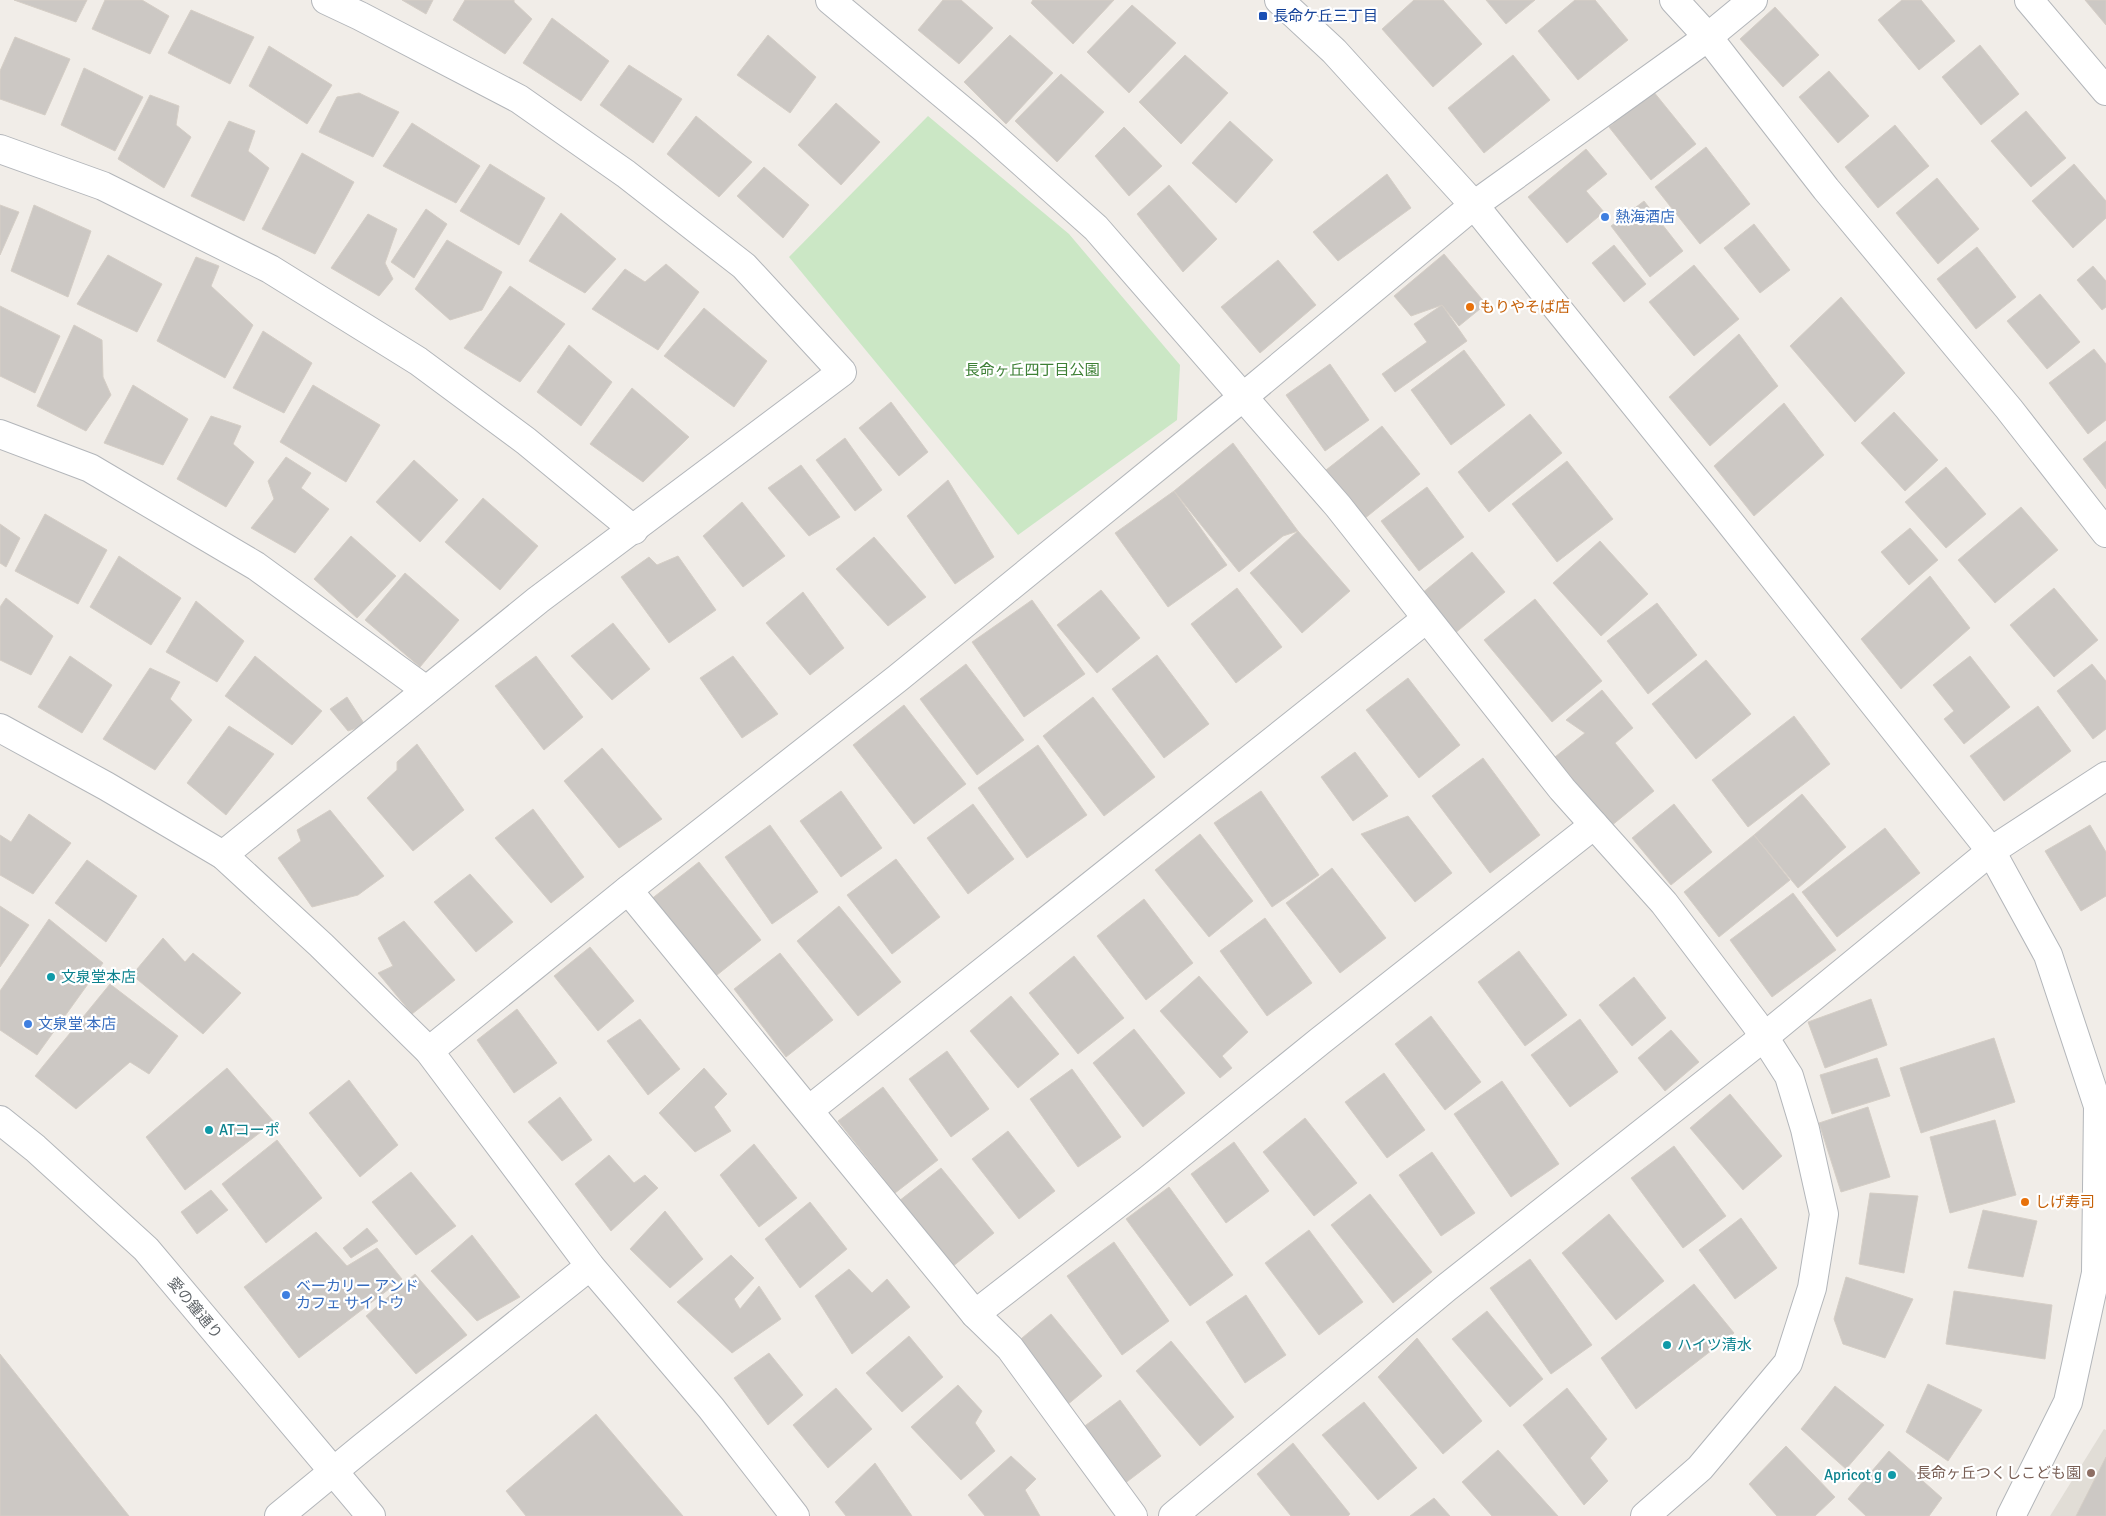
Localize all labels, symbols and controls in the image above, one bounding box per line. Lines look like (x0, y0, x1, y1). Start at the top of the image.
place label: 長命ケ丘三丁目 (1273, 7, 1378, 25)
marker: 長命ケ丘三丁目 (1257, 10, 1269, 22)
place label: 熱海酒店 (1615, 208, 1675, 226)
marker: 熱海酒店 (1599, 211, 1611, 223)
place label: もりやそば店 (1480, 298, 1570, 316)
marker: もりやそば店 (1464, 301, 1476, 313)
park label: 長命ヶ丘四丁目公園 (964, 361, 1100, 379)
place label: 文泉堂本店 (61, 968, 136, 986)
marker: 文泉堂本店 (45, 971, 57, 983)
place label: 文泉堂 本店 (38, 1015, 116, 1033)
marker: 文泉堂 本店 (22, 1018, 34, 1030)
place label: ATコーポ (219, 1121, 280, 1139)
marker: ATコーポ (203, 1124, 215, 1136)
place label: しげ寿司 (2035, 1193, 2095, 1211)
marker: しげ寿司 (2019, 1196, 2031, 1208)
street label: 愛の鐘通り (164, 1273, 226, 1343)
place label: ベーカリー アンド カフェ サイトウ (296, 1277, 419, 1312)
marker: ベーカリー アンド カフェ サイトウ (280, 1289, 292, 1301)
place label: ハイツ清水 (1677, 1336, 1752, 1354)
marker: ハイツ清水 (1661, 1339, 1673, 1351)
place label: 長命ヶ丘つくしこども園 (1916, 1464, 2081, 1482)
place label: Apricot g (1824, 1466, 1882, 1484)
marker: 長命ヶ丘つくしこども園 (2085, 1467, 2097, 1479)
marker: Apricot g (1886, 1469, 1898, 1481)

